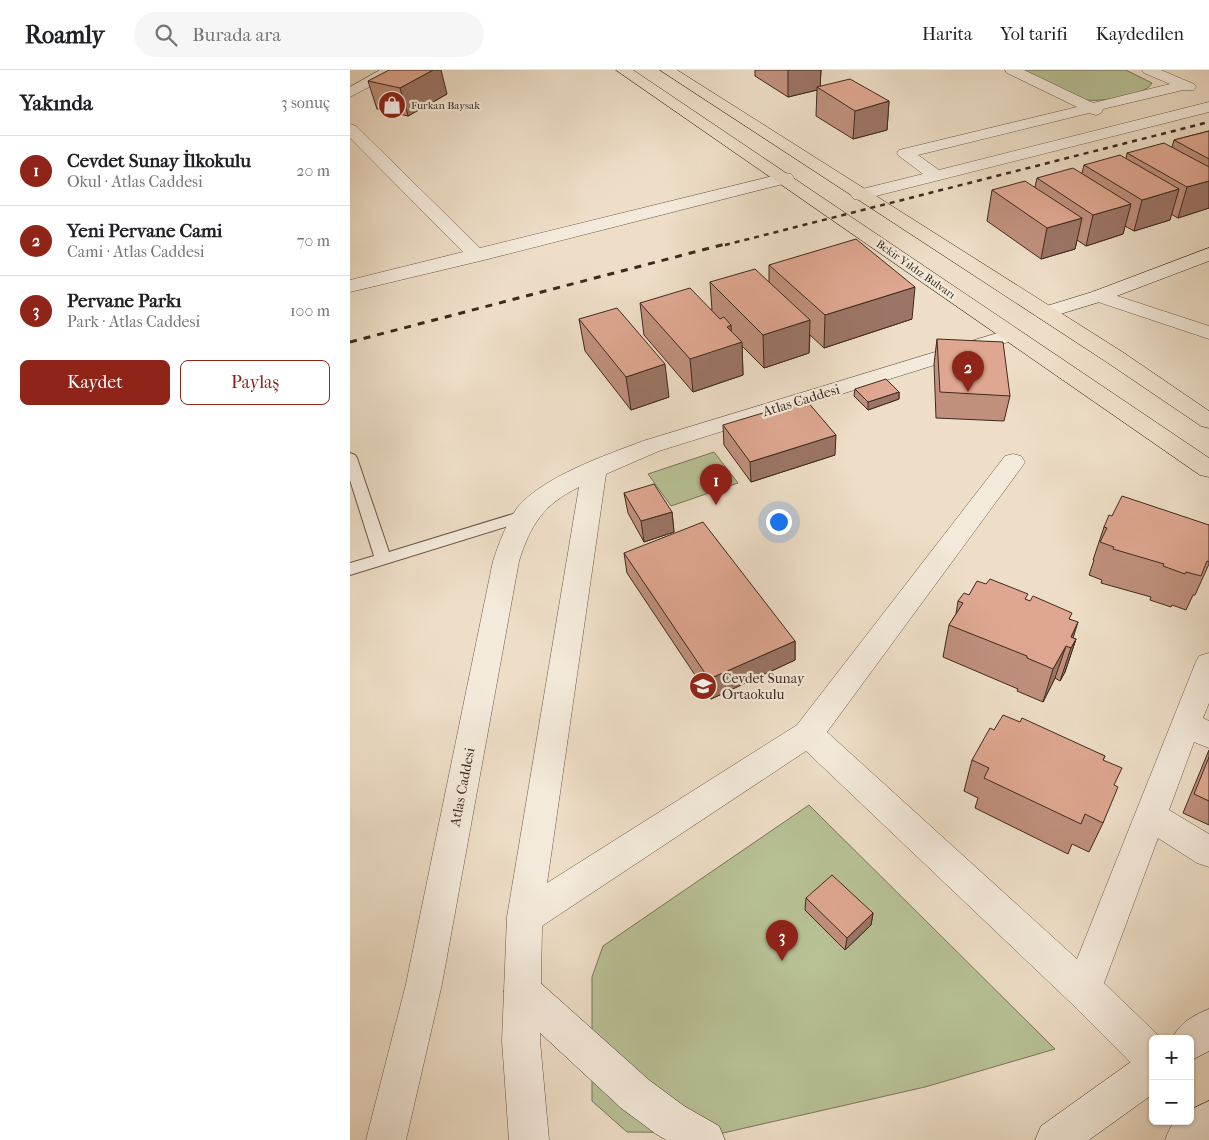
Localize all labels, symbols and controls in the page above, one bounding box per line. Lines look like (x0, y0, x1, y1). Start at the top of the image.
search box (134, 12, 484, 57)
text: Roamly (25, 21, 104, 49)
icon: search (152, 21, 180, 49)
text: Burada ara (192, 24, 281, 46)
text: Harita (922, 24, 972, 45)
text: Yol tarifi (1000, 24, 1068, 45)
text: Kaydedilen (1096, 24, 1184, 45)
shop icon: Furkan Baysak (377, 90, 407, 120)
text: Yakında (20, 91, 93, 115)
text: 3 sonuç (281, 93, 330, 112)
place label: Furkan Baysak (411, 99, 480, 112)
text: Cevdet Sunay İlkokulu (67, 150, 251, 172)
text: 1 (33, 161, 39, 180)
text: 20 m (296, 161, 330, 180)
text: Okul · Atlas Caddesi (67, 172, 203, 191)
text: Yeni Pervane Cami (67, 220, 222, 242)
text: 2 (32, 231, 40, 250)
text: 70 m (297, 231, 330, 250)
street label: Bekir Yıldız Bulvarı (874, 237, 958, 302)
text: Cami · Atlas Caddesi (67, 242, 205, 261)
text: Pervane Parkı (67, 290, 181, 312)
text: 3 (33, 301, 39, 320)
text: 100 m (290, 301, 330, 320)
text: Park · Atlas Caddesi (67, 312, 200, 331)
pin: 2 (952, 351, 984, 392)
button: Kaydet (20, 360, 170, 405)
button: Paylaş (180, 360, 330, 405)
street label: Atlas Caddesi (760, 381, 842, 421)
pin: 1 (700, 464, 732, 505)
your location (766, 509, 792, 535)
place label: Cevdet Sunay Ortaokulu (722, 670, 805, 703)
school or university icon: Cevdet Sunay Ortaokulu (688, 671, 718, 701)
street label: Atlas Caddesi (446, 746, 478, 829)
pin: 3 (766, 920, 798, 961)
map controls (1149, 1035, 1194, 1125)
button: + (1149, 1035, 1194, 1080)
button: − (1149, 1080, 1194, 1125)

